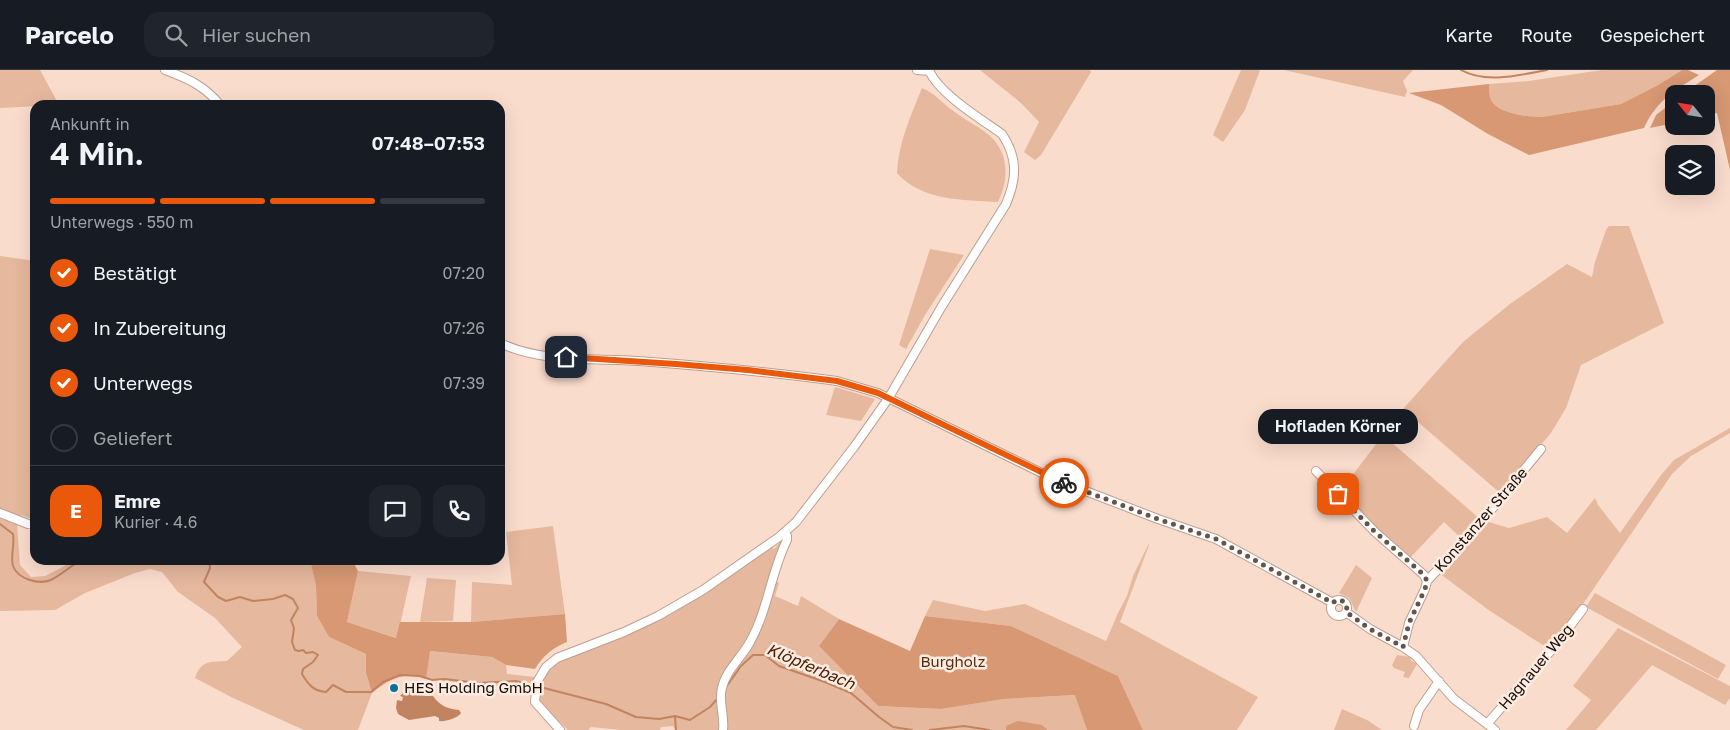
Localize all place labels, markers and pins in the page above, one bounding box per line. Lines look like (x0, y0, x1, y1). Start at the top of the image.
pin (545, 336, 587, 378)
callout: Hofladen Körner (1258, 409, 1418, 444)
pin (1317, 473, 1359, 515)
place label: HES Holding GmbH (404, 678, 543, 696)
marker: HES Holding GmbH (388, 682, 400, 694)

